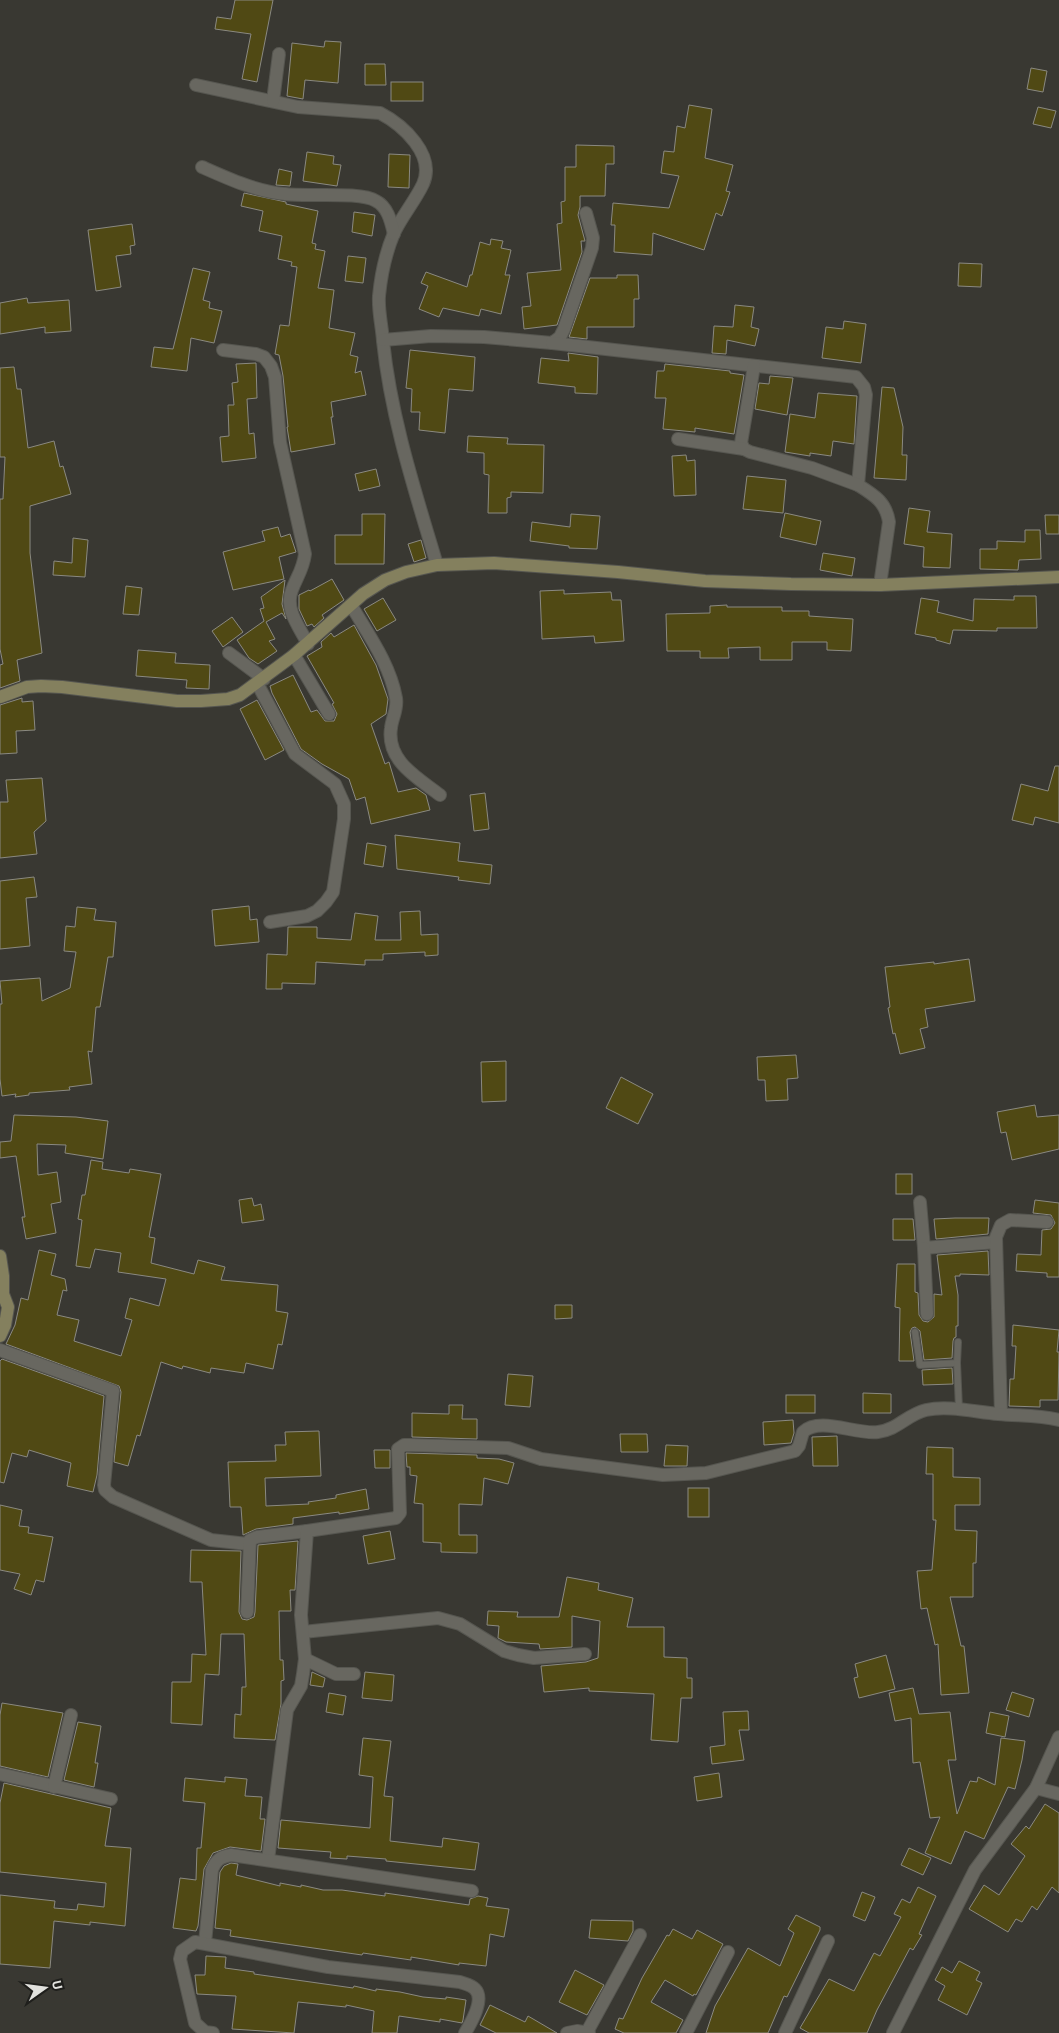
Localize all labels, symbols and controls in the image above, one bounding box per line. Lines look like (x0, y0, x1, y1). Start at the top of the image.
north arrow (20, 1963, 70, 2013)
text: U (49, 1979, 65, 1991)

